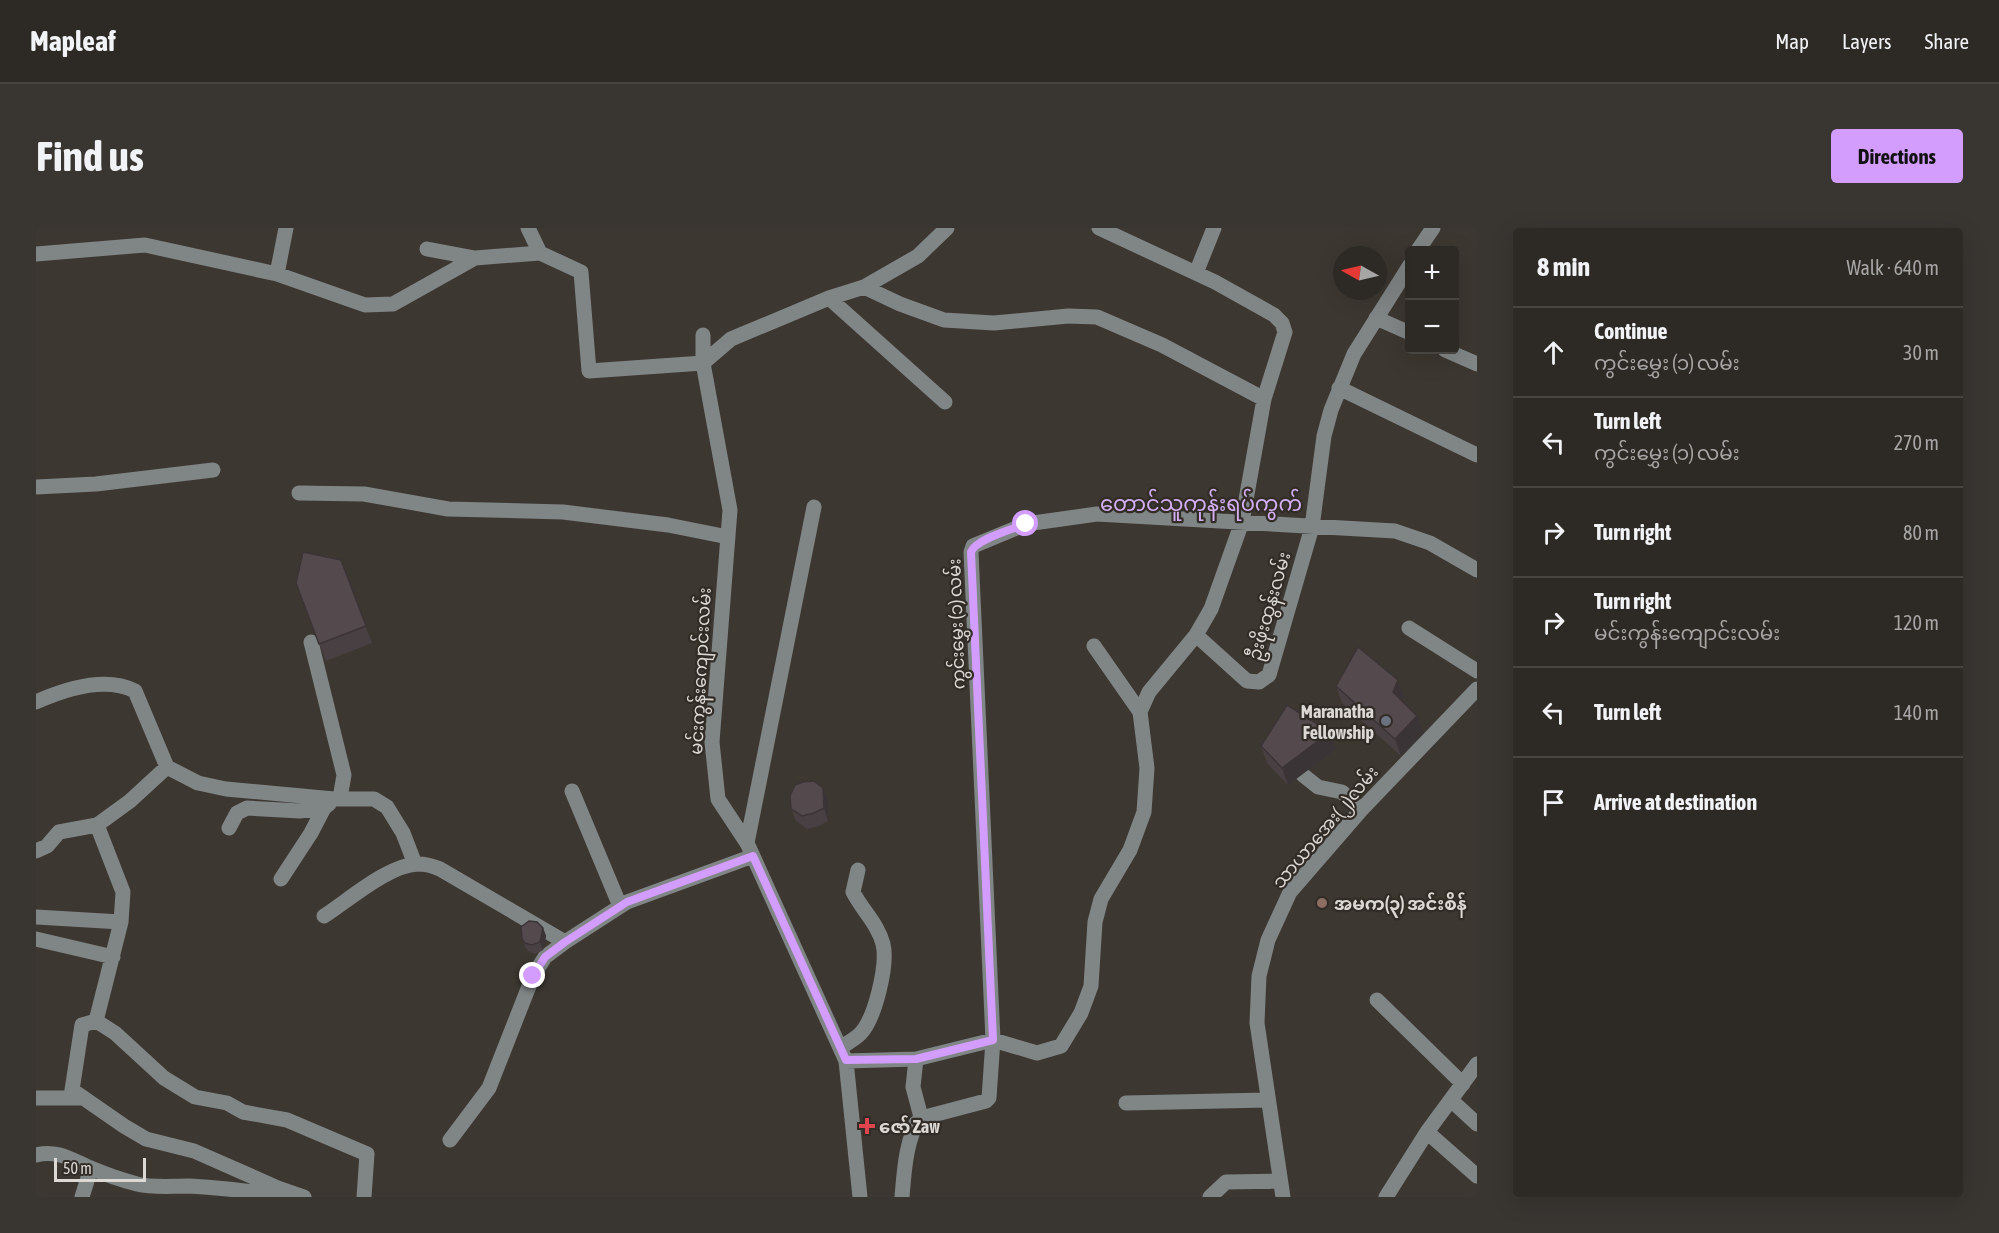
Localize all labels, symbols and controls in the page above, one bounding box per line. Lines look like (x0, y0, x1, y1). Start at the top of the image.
text: Mapleaf (30, 25, 116, 57)
text: Map (1775, 29, 1809, 53)
text: Layers (1842, 29, 1892, 53)
text: Share (1925, 29, 1969, 53)
button: Directions (1831, 129, 1963, 183)
text: Find us (36, 132, 144, 180)
north arrow (1333, 246, 1387, 300)
map controls (1405, 246, 1459, 354)
button: + (1405, 246, 1459, 300)
text: 8 min (1537, 252, 1590, 282)
text: Walk · 640 m (1847, 256, 1939, 279)
button: − (1405, 300, 1459, 354)
text: Continue (1594, 318, 1668, 344)
icon: ahead (1537, 336, 1570, 369)
text: 30 m (1903, 341, 1939, 364)
text: ကွင်းမွှေး (၁) လမ်း (1594, 351, 1740, 374)
text: Turn left (1594, 408, 1661, 434)
icon: left (1537, 426, 1570, 459)
text: 270 m (1894, 431, 1939, 454)
text: ကွင်းမွှေး (၁) လမ်း (1594, 441, 1740, 464)
district label: တောင်သူကုန်းရပ်ကွက် (1100, 488, 1302, 521)
route start (1012, 510, 1038, 536)
icon: right (1537, 516, 1570, 549)
text: Turn right (1594, 519, 1671, 545)
text: 80 m (1903, 521, 1939, 544)
street label: ဦးဖိုးထွန်းလမ်း (1241, 548, 1299, 664)
street label: ကွင်းမွှေး (၁) လမ်း (941, 558, 974, 690)
street label: မင်းကွန်းကျောင်းလမ်း (683, 587, 720, 755)
text: Turn right (1594, 588, 1671, 614)
icon: right (1537, 606, 1570, 639)
text: 120 m (1894, 611, 1939, 634)
text: မင်းကွန်းကျောင်းလမ်း (1594, 621, 1780, 644)
icon: left (1537, 696, 1570, 729)
text: Turn left (1594, 699, 1661, 725)
place label: Maranatha Fellowship (1301, 701, 1374, 743)
text: 140 m (1894, 701, 1939, 724)
marker: Maranatha Fellowship (1379, 714, 1393, 728)
street label: သာယာအေး(၂)လမ်း (1266, 760, 1386, 896)
icon: arrive (1537, 786, 1570, 819)
text: Arrive at destination (1594, 789, 1757, 815)
place label: အမက(၃) အင်းစိန် (1334, 892, 1467, 918)
marker: အမက(၃) အင်းစိန် (1315, 896, 1329, 910)
route end (519, 962, 545, 988)
place label: ဇော် Zaw (879, 1115, 940, 1137)
marker: ဇော် Zaw (860, 1119, 874, 1133)
scale bar (54, 1155, 146, 1182)
text: 50 m (63, 1159, 92, 1177)

